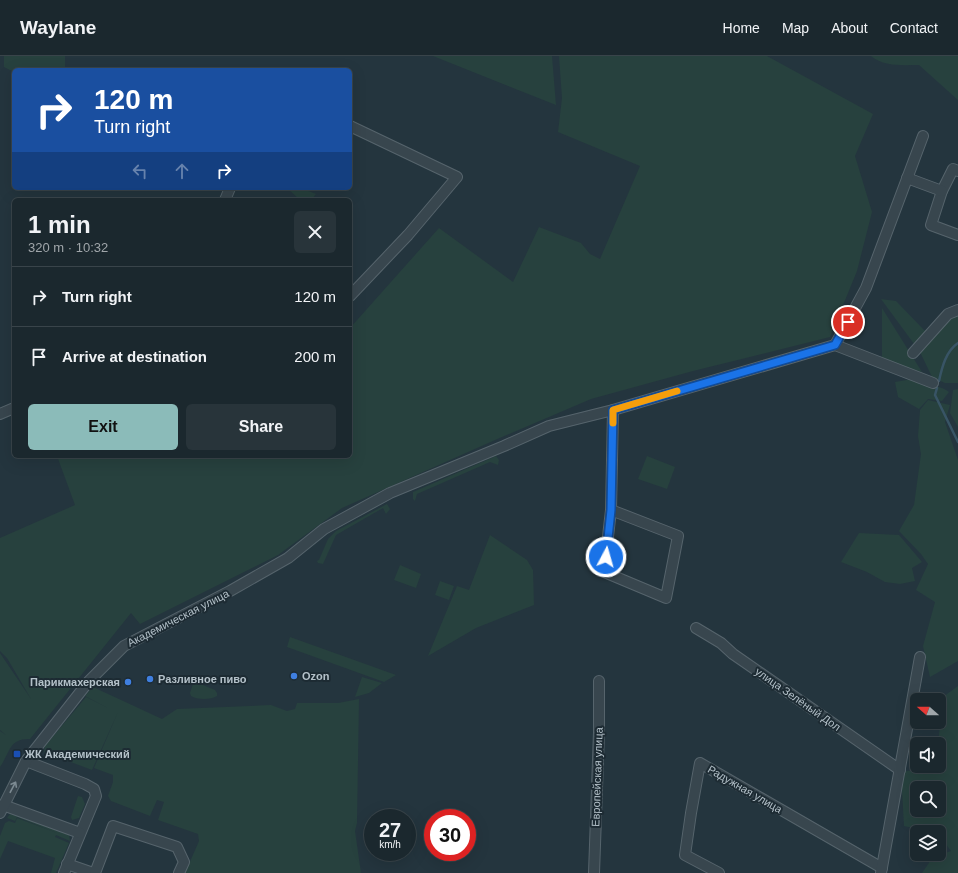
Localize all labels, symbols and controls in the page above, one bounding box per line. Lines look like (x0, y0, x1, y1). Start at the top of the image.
text: Waylane (20, 17, 96, 38)
text: Home (723, 20, 760, 36)
text: Map (782, 20, 809, 36)
text: About (831, 20, 868, 36)
text: Contact (890, 20, 938, 36)
icon: right (28, 84, 80, 136)
text: 120 m (94, 84, 173, 115)
text: Turn right (94, 117, 170, 137)
icon: left (129, 160, 151, 182)
icon: ahead (171, 160, 193, 182)
icon: right (213, 160, 235, 182)
text: 1 min (28, 211, 91, 238)
button: close (294, 211, 336, 253)
text: 320 m · 10:32 (28, 240, 108, 255)
icon: right (28, 286, 50, 308)
text: Turn right (62, 288, 132, 305)
text: 120 m (294, 288, 336, 305)
pin (831, 305, 865, 339)
icon: arrive (837, 311, 859, 333)
icon: arrive (28, 346, 50, 368)
text: Arrive at destination (62, 348, 207, 365)
text: 200 m (294, 348, 336, 365)
button: Exit (28, 404, 178, 450)
button: Share (186, 404, 336, 450)
position arrow (585, 536, 627, 578)
street label: Академическая улица (125, 587, 232, 649)
street label: улица Зелёный Дол (753, 665, 843, 733)
place label: Ozon (302, 670, 330, 682)
marker: Ozon (289, 671, 299, 681)
place label: Разливное пиво (158, 673, 247, 685)
marker: Разливное пиво (145, 674, 155, 684)
place label: Парикмахерская (30, 676, 120, 688)
marker: Парикмахерская (123, 677, 133, 687)
north arrow (910, 693, 946, 729)
map controls (910, 693, 946, 861)
street label: Европейская улица (589, 726, 605, 827)
button: sound (910, 737, 946, 773)
place label: ЖК Академический (24, 748, 130, 760)
marker: ЖК Академический (12, 749, 22, 759)
street label: Радужная улица (706, 763, 785, 816)
one-way arrow (9, 781, 17, 793)
button: search (910, 781, 946, 817)
speed limit sign: 30 (424, 809, 476, 861)
text: 27 (379, 819, 401, 841)
button: layers (910, 825, 946, 861)
text: km/h (379, 839, 401, 850)

